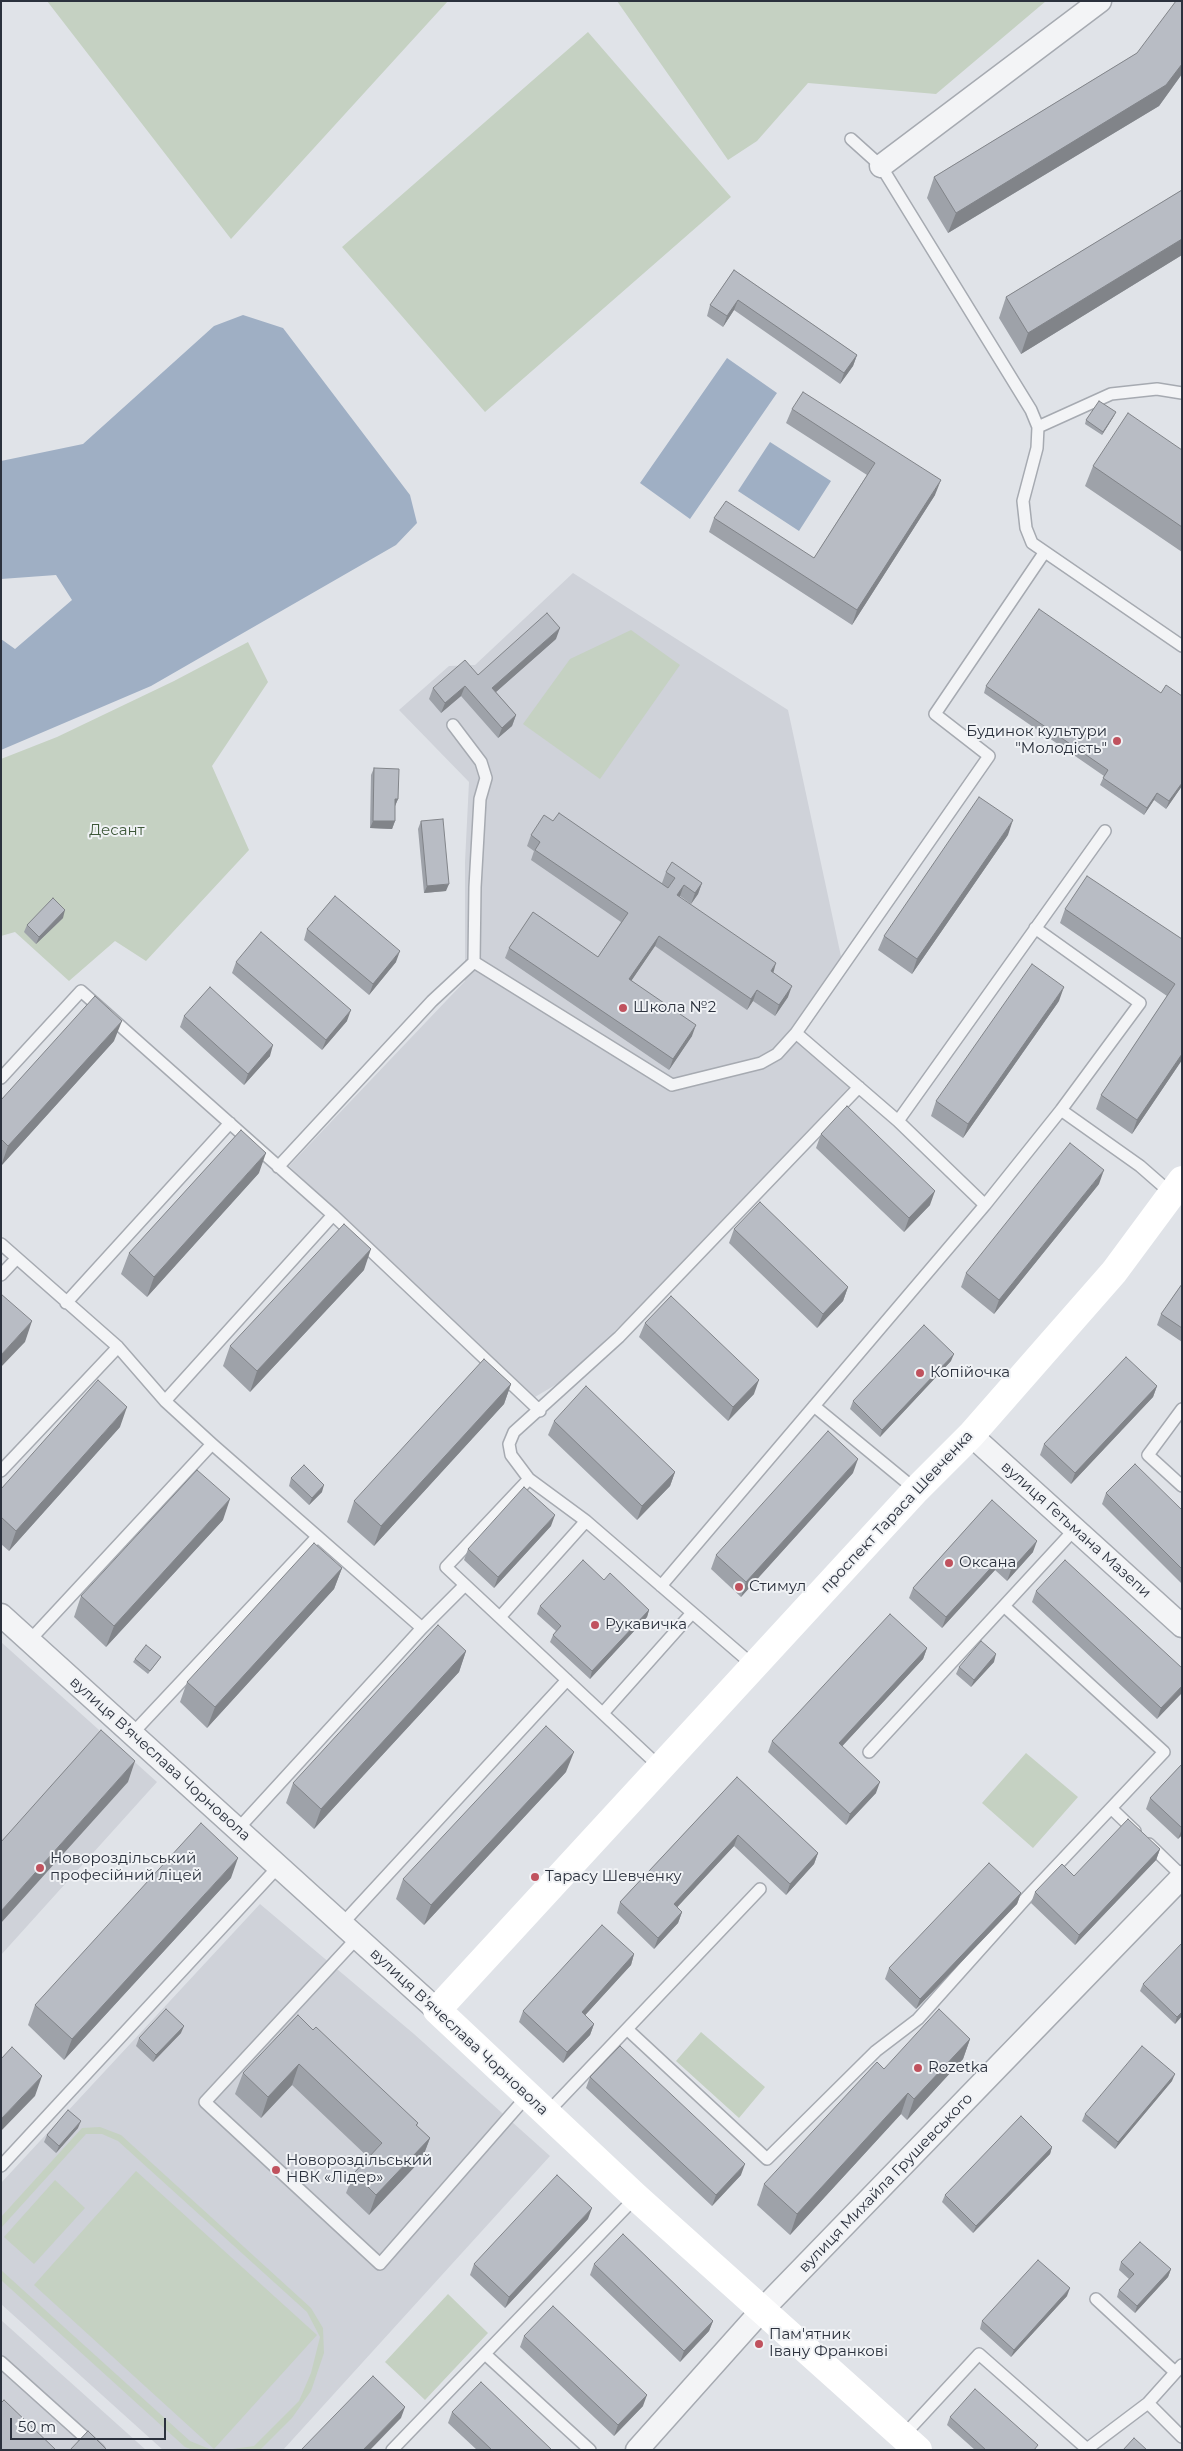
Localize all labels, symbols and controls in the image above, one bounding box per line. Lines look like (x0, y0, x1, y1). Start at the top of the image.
place label: Будинок культури "Молодість" (966, 723, 1107, 758)
marker: Будинок культури "Молодість" (1111, 735, 1123, 747)
park label: Десант (89, 822, 145, 840)
place label: Школа №2 (633, 999, 716, 1017)
marker: Школа №2 (617, 1002, 629, 1014)
place label: Копійочка (930, 1364, 1010, 1382)
marker: Копійочка (914, 1367, 926, 1379)
street label: проспект Тараса Шевченка (817, 1427, 977, 1597)
street label: вулиця Гетьмана Мазепи (997, 1458, 1155, 1602)
place label: Оксана (959, 1554, 1016, 1572)
marker: Оксана (943, 1557, 955, 1569)
place label: Стимул (749, 1578, 806, 1596)
marker: Стимул (733, 1581, 745, 1593)
place label: Рукавичка (605, 1616, 687, 1634)
marker: Рукавичка (589, 1619, 601, 1631)
street label: вулиця Вʼячеслава Чорновола (66, 1673, 254, 1845)
place label: Новороздільський професійний ліцей (50, 1850, 202, 1885)
marker: Новороздільський професійний ліцей (34, 1862, 46, 1874)
place label: Тарасу Шевченку (545, 1868, 682, 1886)
marker: Тарасу Шевченку (529, 1871, 541, 1883)
street label: вулиця Вʼячеслава Чорновола (366, 1945, 552, 2119)
place label: Rozetka (928, 2059, 988, 2077)
marker: Rozetka (912, 2062, 924, 2074)
street label: вулиця Михайла Грушевського (795, 2089, 977, 2277)
place label: Новороздільський НВК «Лідер» (286, 2152, 432, 2187)
marker: Новороздільський НВК «Лідер» (270, 2164, 282, 2176)
place label: Пам'ятник Івану Франкові (769, 2326, 888, 2361)
marker: Пам'ятник Івану Франкові (753, 2338, 765, 2350)
scale bar (12, 2408, 169, 2440)
text: 50 m (18, 2417, 56, 2436)

